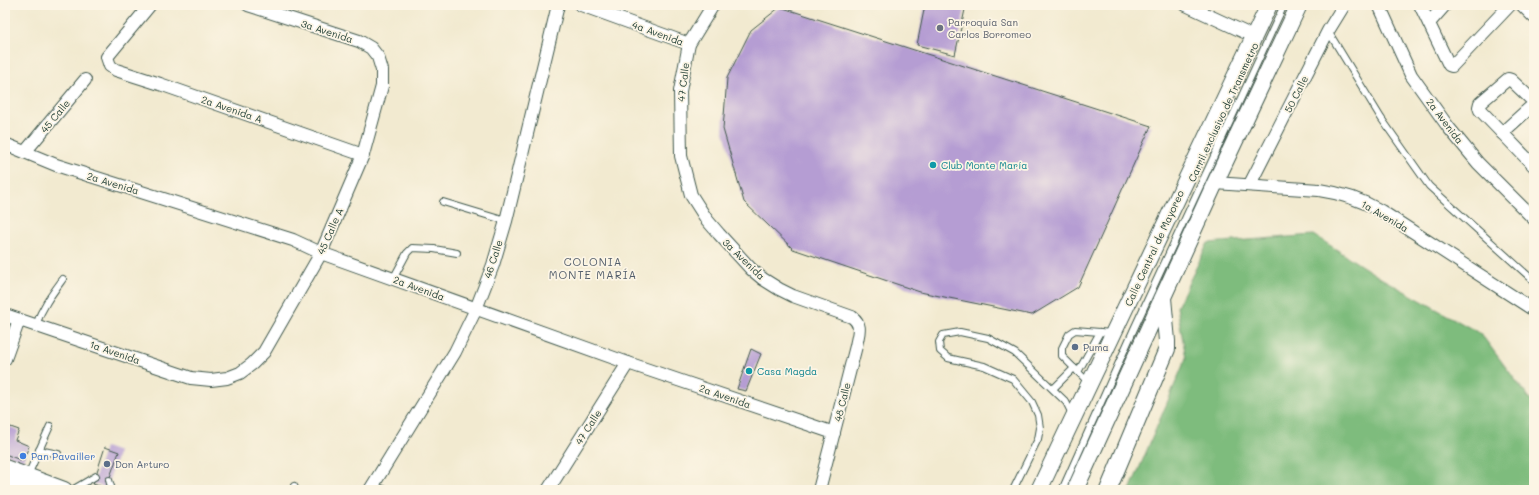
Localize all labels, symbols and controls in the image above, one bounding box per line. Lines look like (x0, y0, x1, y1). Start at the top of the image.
place label: Parroquia San Carlos Borromeo (948, 15, 1031, 41)
street label: 3a Avenida (299, 16, 355, 46)
street label: 4a Avenida (630, 17, 686, 49)
marker: Parroquia San Carlos Borromeo (935, 23, 945, 33)
street label: Carril exclusivo de Transmetro (1185, 40, 1262, 184)
street label: 47 Calle (674, 62, 692, 102)
street label: 50 Calle (1281, 73, 1311, 115)
street label: 2a Avenida A (200, 92, 264, 126)
street label: 2a Avenida (1423, 95, 1467, 147)
street label: 45 Calle (37, 96, 73, 136)
place label: Club Monte María (941, 158, 1028, 172)
marker: Club Monte María (928, 160, 938, 170)
street label: 2a Avenida (85, 168, 141, 198)
street label: Calle Central de Mayoreo (1121, 188, 1187, 308)
street label: 1a Avenida (1359, 197, 1411, 235)
street label: 45 Calle A (314, 205, 347, 257)
street label: 3a Avenida (720, 235, 768, 283)
street label: 46 Calle (480, 238, 506, 280)
district label: COLONIA MONTE MARÍA (549, 254, 637, 282)
street label: 2a Avenida (391, 272, 447, 304)
street label: 1a Avenida (88, 337, 142, 367)
place label: Puma (1083, 340, 1109, 354)
marker: Puma (1070, 342, 1080, 352)
place label: Casa Magda (757, 364, 817, 378)
marker: Casa Magda (744, 366, 754, 376)
street label: 2a Avenida (697, 381, 753, 411)
street label: 48 Calle (830, 381, 854, 423)
street label: 47 Calle (571, 407, 605, 447)
place label: Pan Pavailler (31, 449, 95, 463)
marker: Pan Pavailler (18, 451, 28, 461)
place label: Don Arturo (115, 457, 169, 471)
marker: Don Arturo (102, 459, 112, 469)

